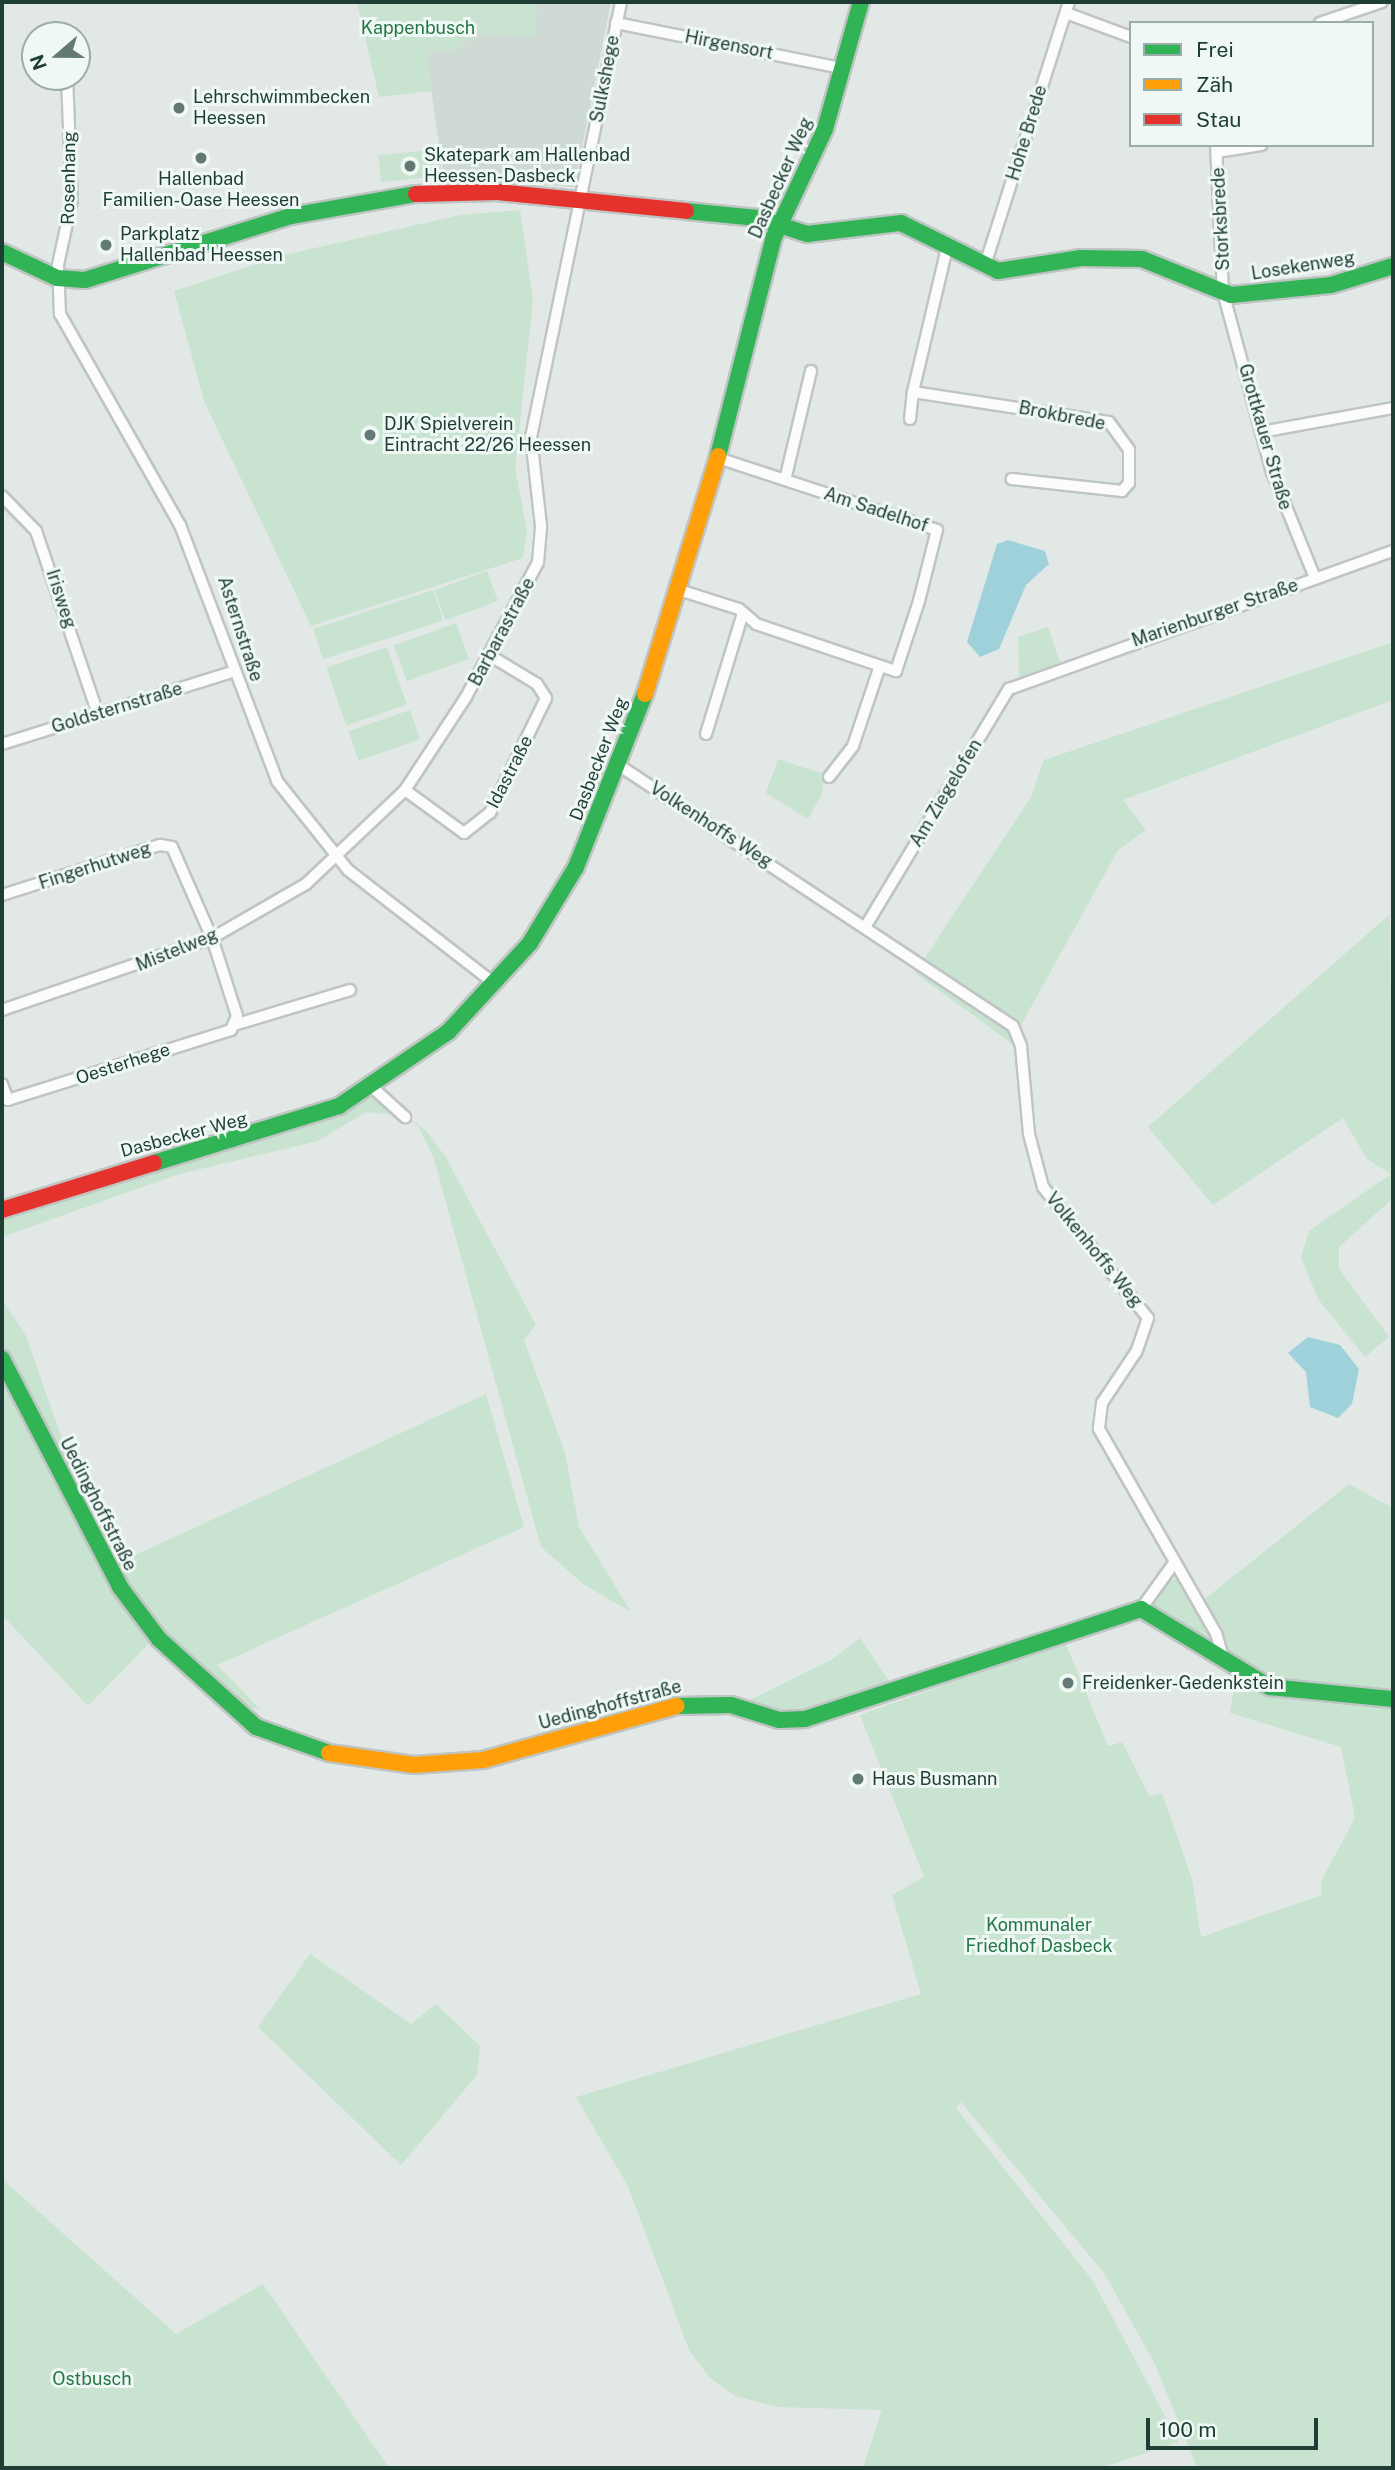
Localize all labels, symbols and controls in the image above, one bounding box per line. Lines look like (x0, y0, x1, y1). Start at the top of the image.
park label: Kappenbusch (361, 17, 475, 39)
north arrow (21, 21, 91, 91)
legend (1129, 21, 1374, 147)
street label: Hirgensort (683, 26, 775, 64)
street label: Sulkshege (586, 33, 624, 125)
text: Frei (1196, 37, 1234, 62)
text: N (25, 52, 51, 73)
text: Zäh (1196, 72, 1233, 97)
street label: Hohe Brede (1002, 83, 1052, 183)
place label: Lehrschwimmbecken Heessen (193, 87, 370, 130)
marker: Lehrschwimmbecken Heessen (171, 100, 187, 116)
text: Stau (1196, 107, 1242, 132)
street label: Dasbecker Weg (744, 114, 818, 242)
street label: Rosenhang (57, 131, 81, 225)
place label: Skatepark am Hallenbad Heessen-Dasbeck (424, 145, 630, 188)
marker: Hallenbad Familien-Oase Heessen (193, 150, 209, 166)
marker: Skatepark am Hallenbad Heessen-Dasbeck (402, 158, 418, 174)
street label: Storksbrede (1208, 167, 1234, 271)
place label: Hallenbad Familien-Oase Heessen (102, 169, 300, 212)
place label: Parkplatz Hallenbad Heessen (120, 224, 283, 266)
marker: Parkplatz Hallenbad Heessen (98, 237, 114, 253)
street label: Losekenweg (1250, 247, 1356, 285)
street label: Grottkauer Straße (1234, 361, 1296, 513)
street label: Brokbrede (1017, 397, 1107, 435)
place label: DJK Spielverein Eintracht 22/26 Heessen (384, 414, 591, 457)
marker: DJK Spielverein Eintracht 22/26 Heessen (362, 427, 378, 443)
street label: Am Sadelhof (821, 483, 931, 537)
street label: Irisweg (41, 567, 81, 631)
street label: Asternstraße (213, 574, 267, 684)
street label: Barbarastraße (464, 574, 540, 690)
street label: Marienburger Straße (1129, 574, 1301, 652)
street label: Goldsternstraße (49, 678, 185, 738)
street label: Dasbecker Weg (565, 694, 633, 824)
street label: Idastraße (482, 732, 538, 812)
street label: Am Ziegelofen (905, 735, 987, 851)
street label: Volkenhoffs Weg (646, 777, 776, 873)
street label: Fingerhutweg (36, 838, 154, 894)
street label: Mistelweg (133, 924, 221, 976)
street label: Oesterhege (73, 1039, 173, 1089)
street label: Dasbecker Weg (118, 1108, 250, 1162)
street label: Volkenhoffs Weg (1041, 1188, 1147, 1312)
street label: Uedinghoffstraße (55, 1434, 141, 1574)
place label: Freidenker-Gedenkstein (1082, 1672, 1284, 1694)
marker: Freidenker-Gedenkstein (1060, 1675, 1076, 1691)
street label: Uedinghoffstraße (536, 1676, 684, 1734)
place label: Haus Busmann (872, 1768, 998, 1790)
marker: Haus Busmann (850, 1771, 866, 1787)
park label: Kommunaler Friedhof Dasbeck (965, 1915, 1113, 1958)
park label: Ostbusch (52, 2368, 132, 2390)
scale bar (1150, 2404, 1322, 2448)
text: 100 m (1159, 2417, 1216, 2442)

